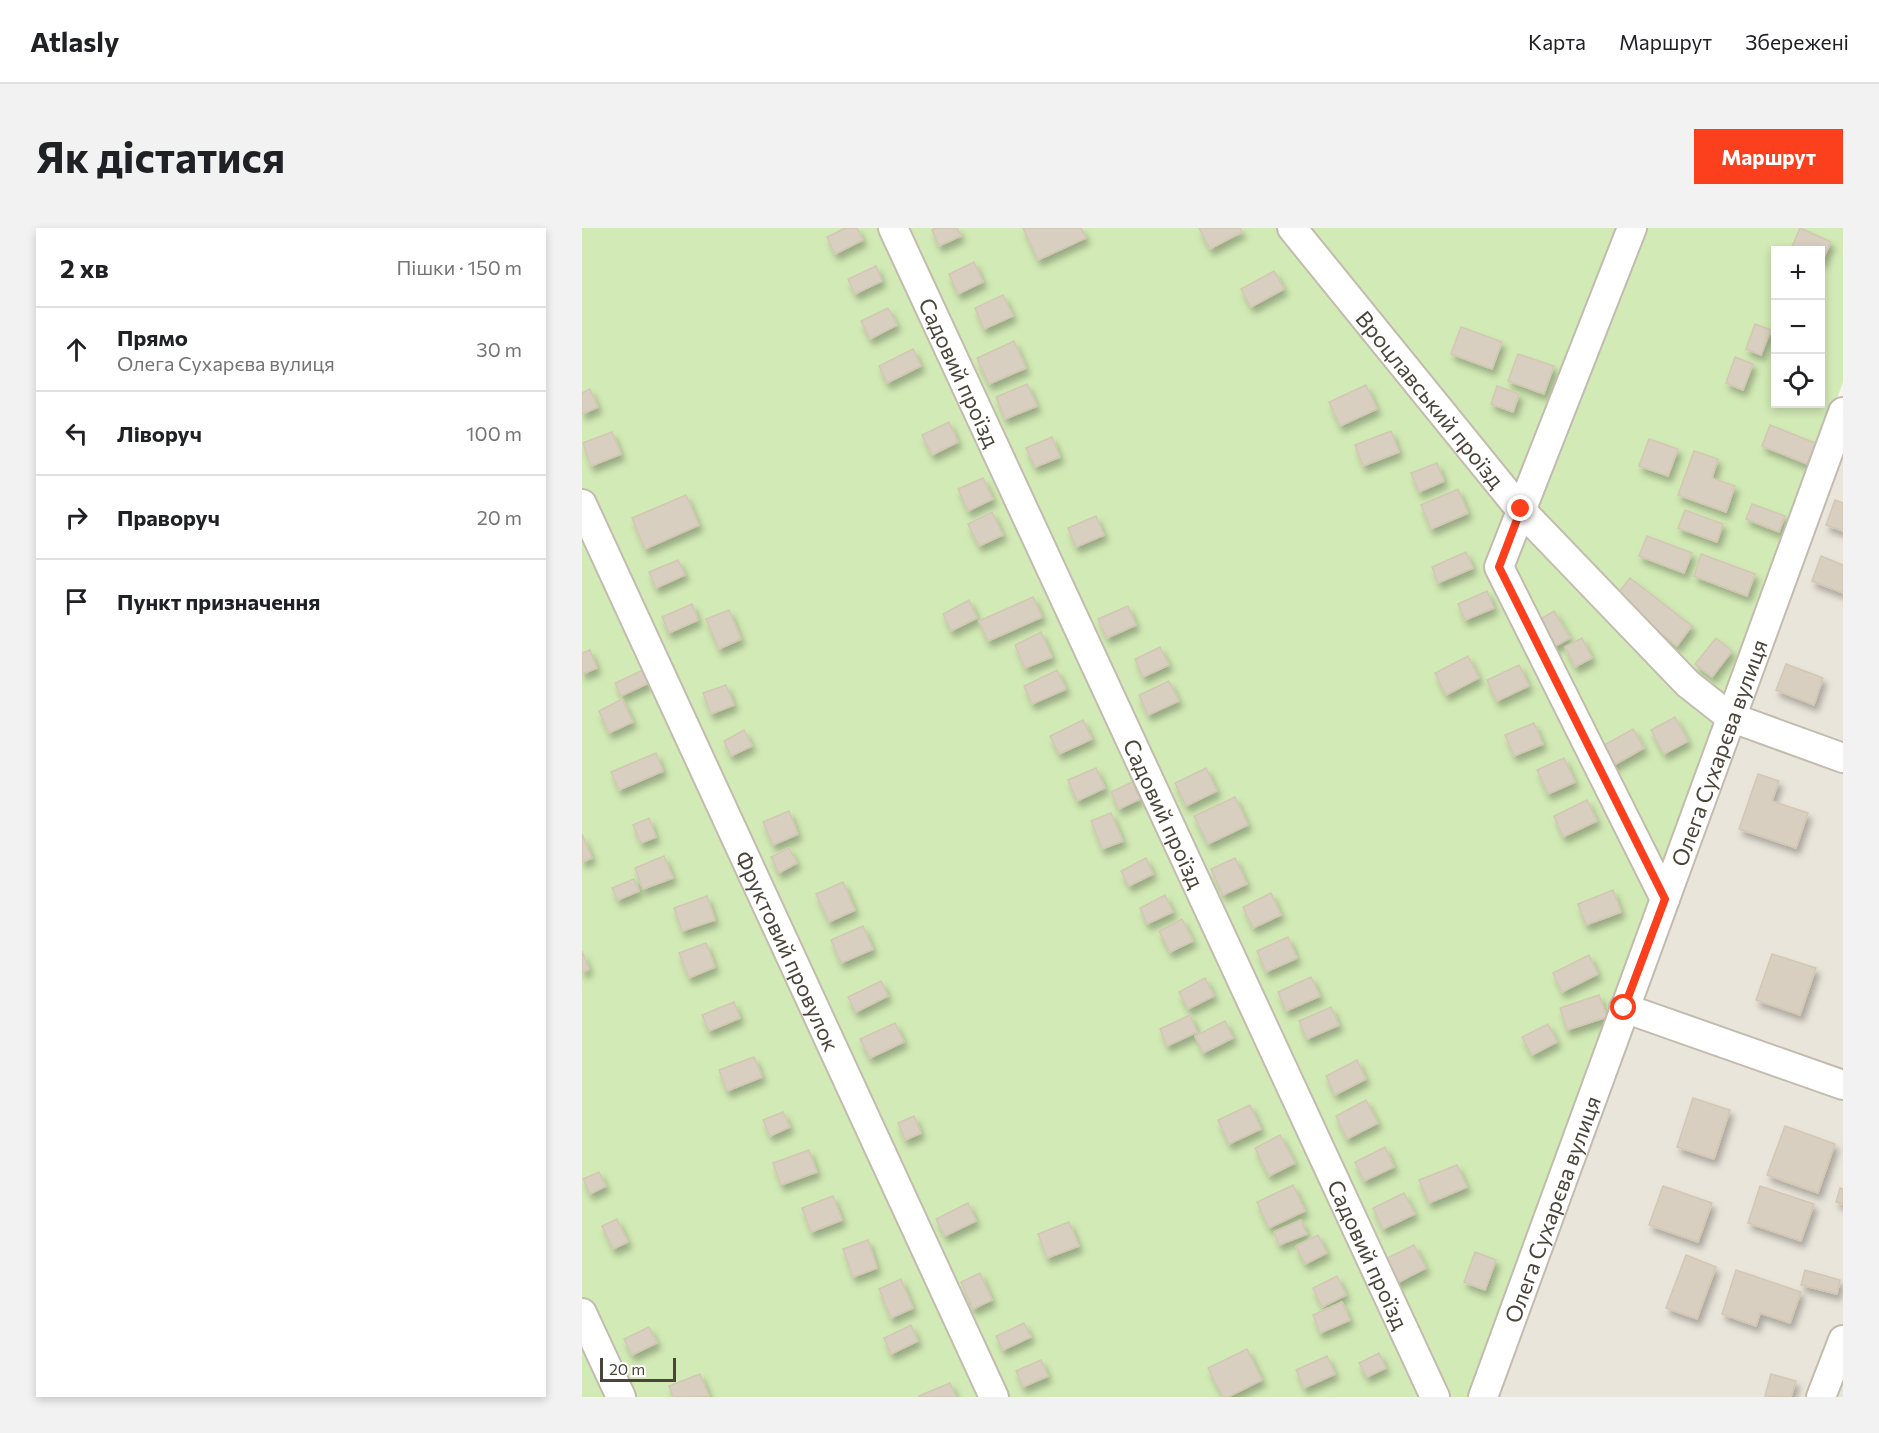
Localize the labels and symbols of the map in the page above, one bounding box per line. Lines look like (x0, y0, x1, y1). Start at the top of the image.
street label: Садовий проїзд (914, 293, 1006, 451)
street label: Вроцлавський проїзд (1351, 305, 1511, 493)
route end (1507, 495, 1533, 521)
street label: Олега Сухарєва вулиця (1665, 636, 1772, 870)
street label: Садовий проїзд (1118, 734, 1211, 892)
street label: Фруктовий провулок (730, 846, 846, 1055)
route start (1610, 994, 1636, 1020)
street label: Олега Сухарєва вулиця (1498, 1092, 1605, 1326)
street label: Садовий проїзд (1323, 1175, 1415, 1333)
scale bar (600, 1355, 676, 1382)

